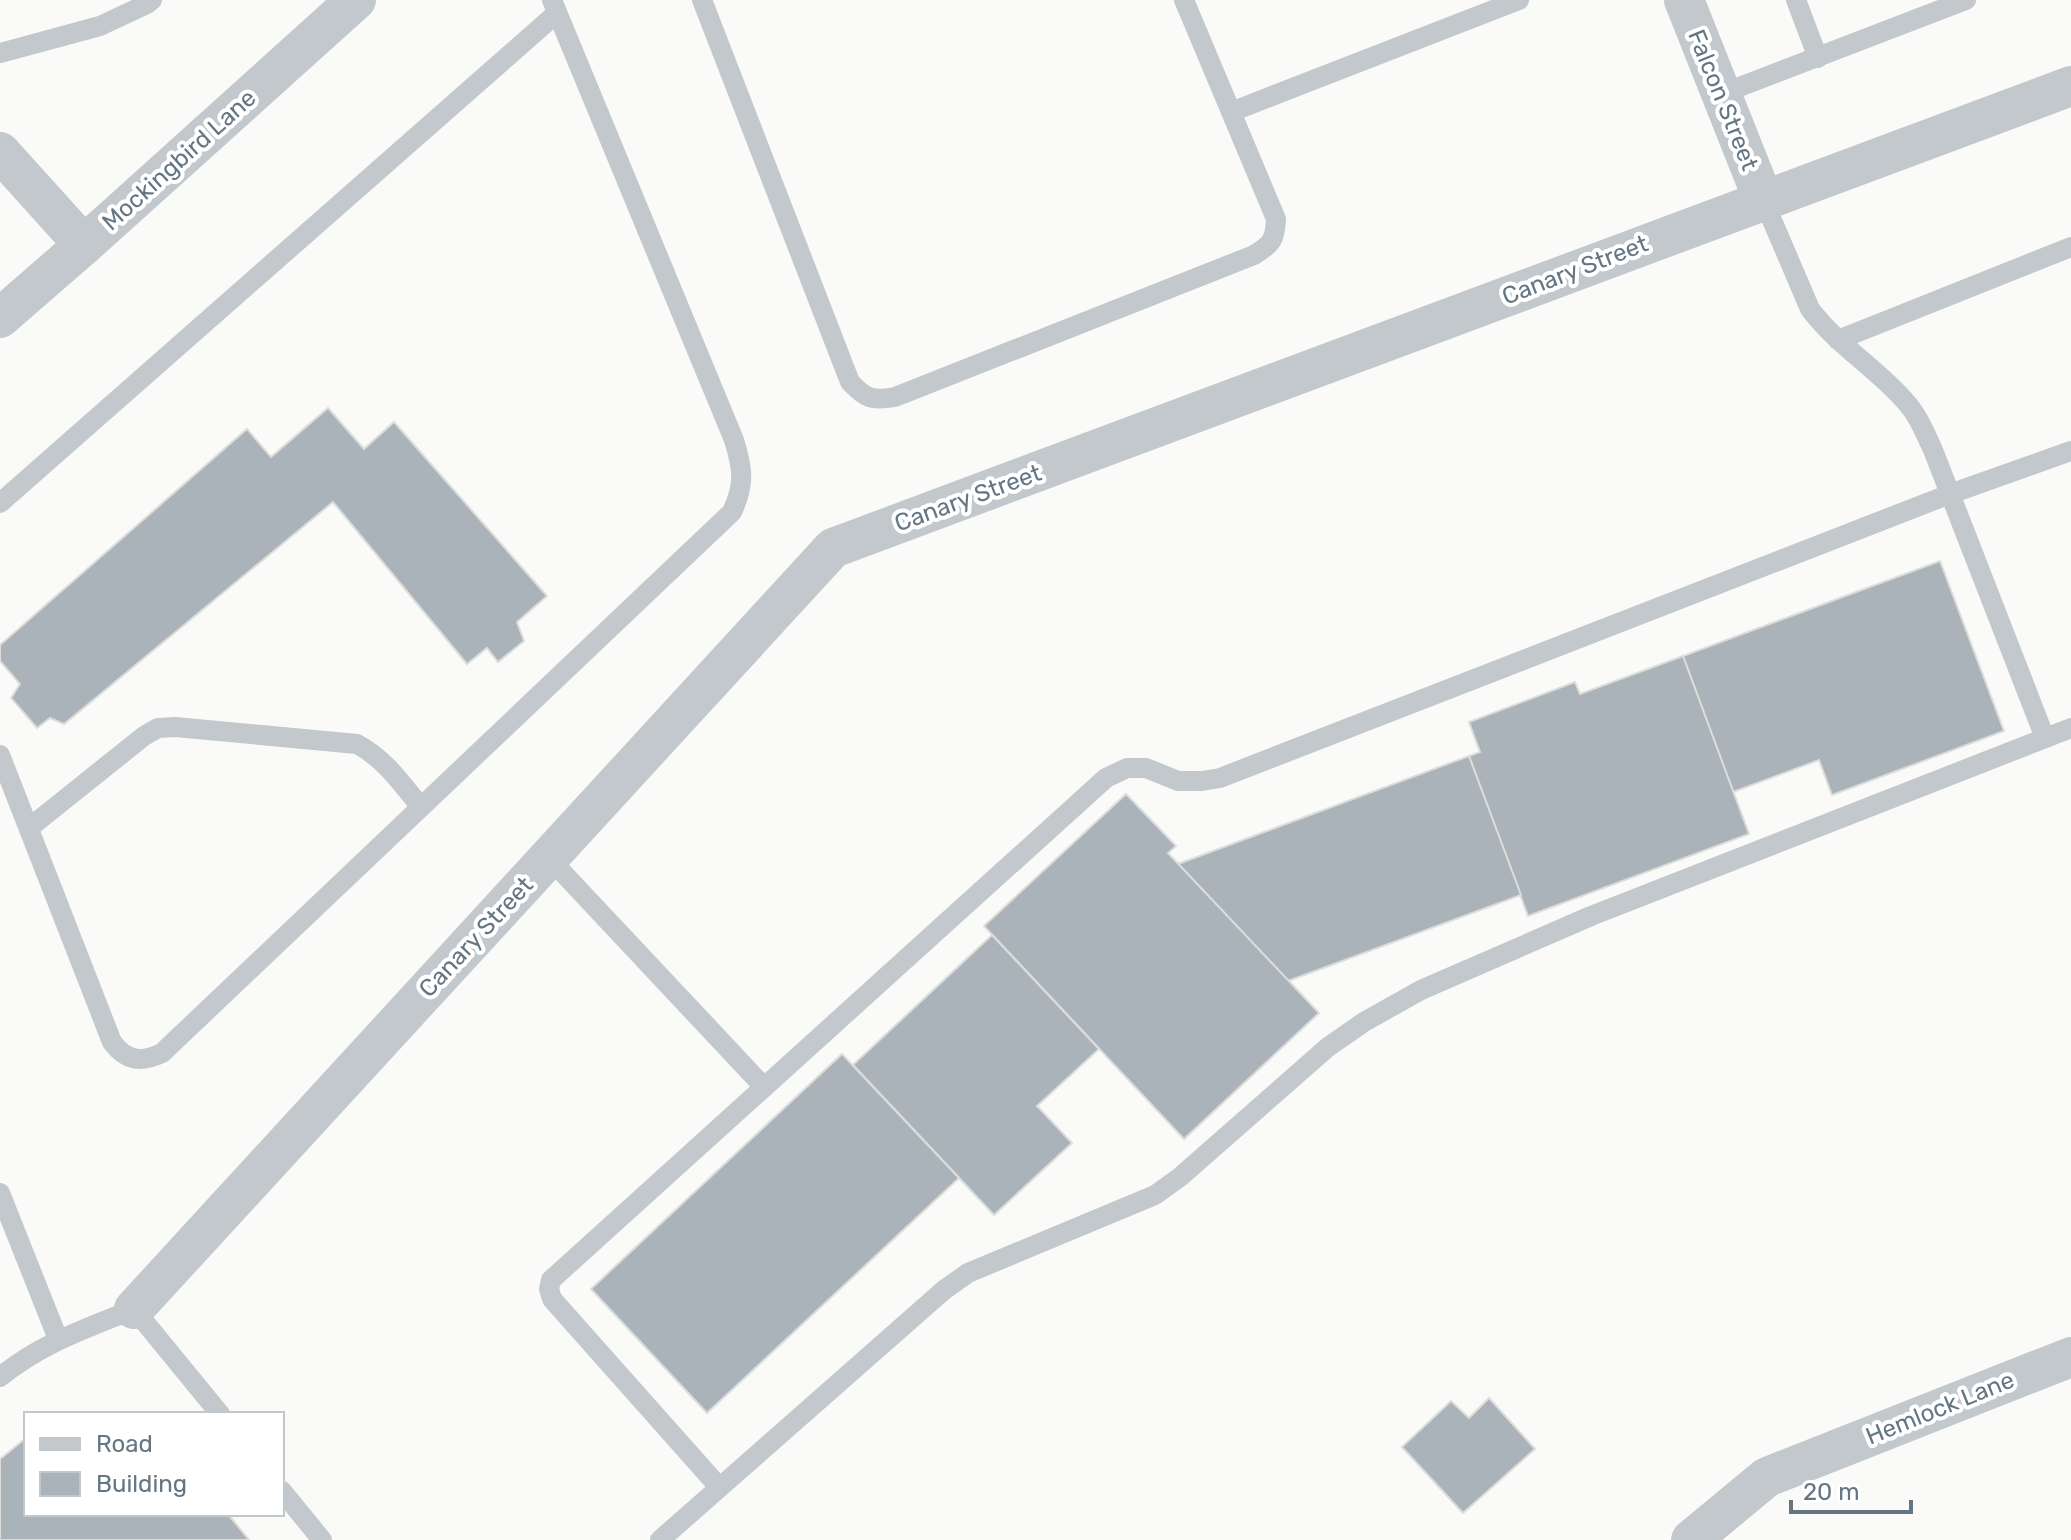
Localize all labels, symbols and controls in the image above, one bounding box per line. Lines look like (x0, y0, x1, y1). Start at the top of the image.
street label: Falcon Street (1682, 26, 1764, 174)
street label: Mockingbird Lane (96, 84, 262, 236)
street label: Canary Street (1498, 229, 1652, 311)
street label: Canary Street (891, 459, 1045, 537)
street label: Canary Street (413, 871, 539, 1003)
street label: Hemlock Lane (1862, 1366, 2018, 1450)
legend (24, 1412, 284, 1516)
text: Road (96, 1430, 153, 1458)
scale bar (1791, 1464, 1911, 1514)
text: Building (96, 1470, 187, 1498)
text: 20 m (1803, 1478, 1860, 1506)

